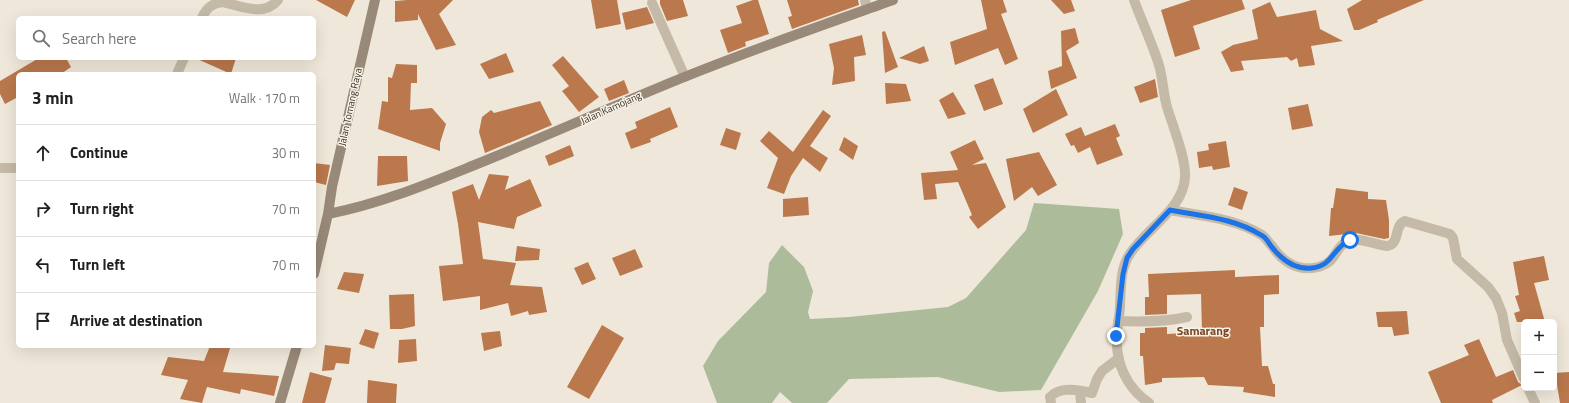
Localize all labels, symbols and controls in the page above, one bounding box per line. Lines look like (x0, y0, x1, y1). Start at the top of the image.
search box (16, 16, 316, 60)
icon: search (30, 27, 52, 49)
text: Search here (62, 27, 136, 50)
street label: Jalan Tomang Raya (334, 67, 366, 147)
text: 3 min (32, 85, 73, 111)
text: Walk · 170 m (229, 88, 300, 108)
street label: Jalan Kamojang (578, 88, 644, 128)
text: Continue (70, 141, 128, 164)
icon: ahead (32, 142, 54, 164)
text: 30 m (272, 143, 300, 163)
text: Turn right (70, 197, 134, 220)
icon: right (32, 198, 54, 220)
text: 70 m (272, 199, 300, 219)
route start (1341, 231, 1359, 249)
text: Turn left (70, 253, 125, 276)
icon: left (32, 254, 54, 276)
text: 70 m (272, 255, 300, 275)
text: Arrive at destination (70, 309, 203, 332)
icon: arrive (32, 310, 54, 332)
map controls (1521, 319, 1557, 391)
button: + (1521, 319, 1557, 355)
district label: Samarang (1177, 321, 1230, 340)
route end (1107, 327, 1125, 345)
button: − (1521, 355, 1557, 391)

